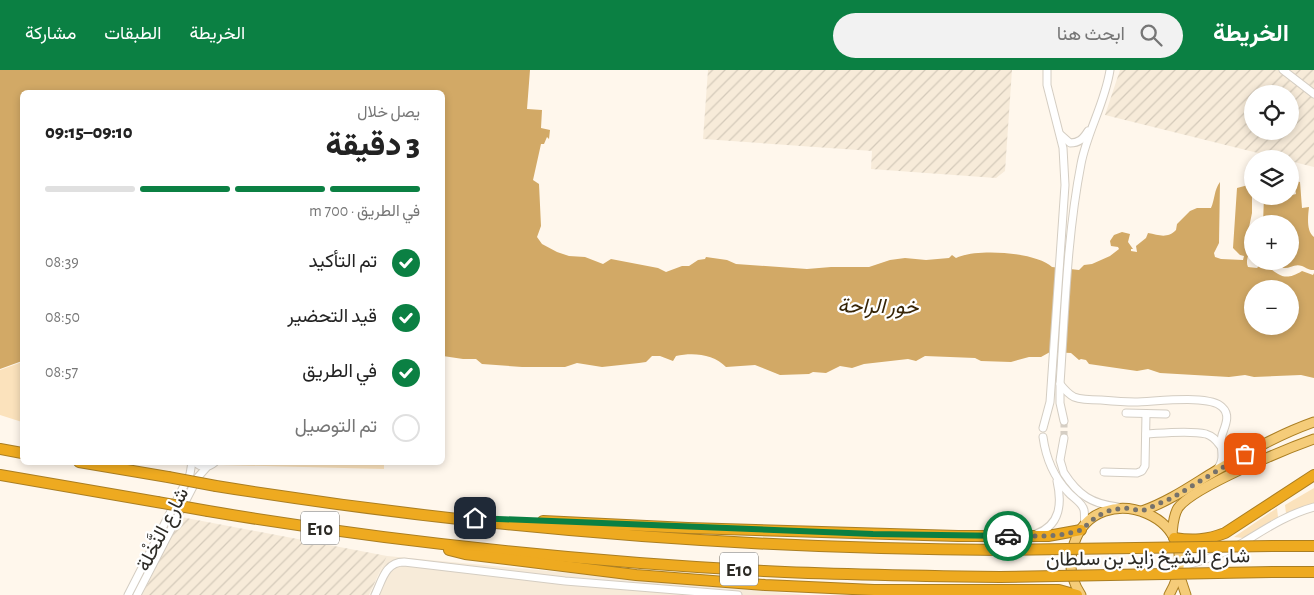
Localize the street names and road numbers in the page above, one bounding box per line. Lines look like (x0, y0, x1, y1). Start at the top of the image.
street label: شارع النَّخْلة (131, 483, 195, 576)
road number: E10 (301, 512, 339, 544)
street label: شارع الشيخ زايد بن سلطان (1046, 546, 1250, 573)
road number: E10 (720, 552, 758, 586)

